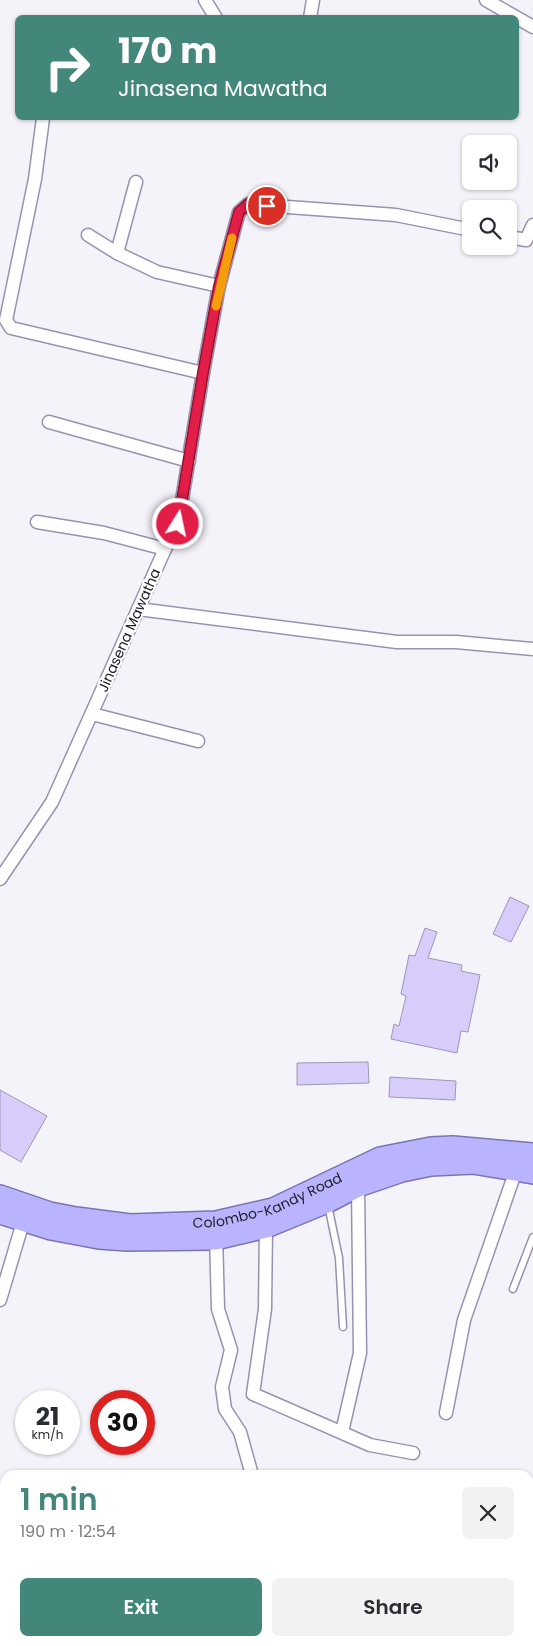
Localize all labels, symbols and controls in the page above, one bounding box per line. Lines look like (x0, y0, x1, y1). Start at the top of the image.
text: 170 m (118, 26, 217, 75)
icon: right (35, 35, 100, 100)
text: Jinasena Mawatha (118, 73, 328, 104)
map controls (462, 135, 517, 255)
button: sound (462, 135, 517, 190)
pin (246, 185, 288, 227)
icon: arrive (253, 192, 281, 220)
button: search (462, 200, 517, 255)
position arrow (151, 497, 203, 549)
street label: Jinasena Mawatha (93, 565, 165, 695)
street label: Colombo-Kandy Road (192, 1168, 345, 1233)
speed limit sign: 30 (90, 1390, 155, 1455)
text: 21 (36, 1399, 59, 1434)
text: km/h (32, 1426, 63, 1443)
text: 1 min (20, 1478, 98, 1521)
button: close (462, 1487, 514, 1539)
text: 190 m · 12:54 (20, 1520, 116, 1543)
button: Exit (20, 1578, 262, 1636)
button: Share (272, 1578, 514, 1636)

